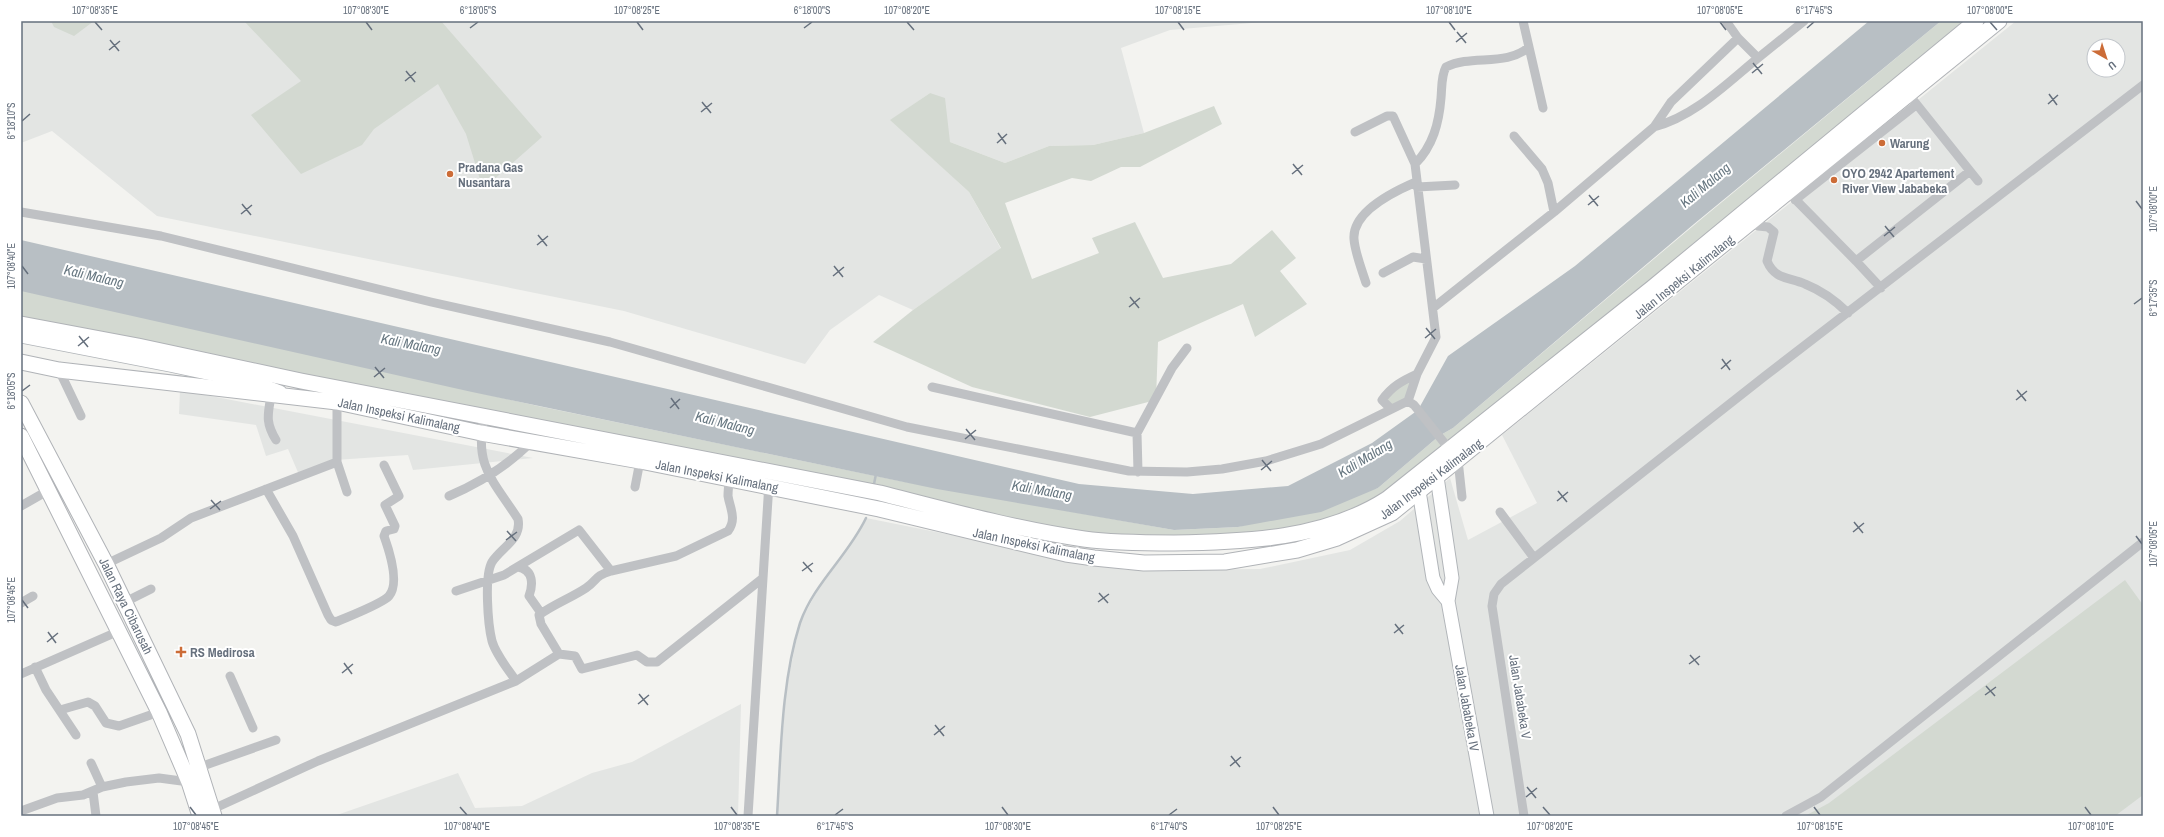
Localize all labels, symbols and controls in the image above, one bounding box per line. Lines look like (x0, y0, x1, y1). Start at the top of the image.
text: 107°08'35"E (72, 4, 118, 17)
text: 107°08'30"E (343, 4, 389, 17)
text: 6°18'05"S (460, 4, 497, 17)
text: 107°08'25"E (614, 4, 660, 17)
text: 6°18'00"S (794, 4, 831, 17)
text: 107°08'20"E (884, 4, 930, 17)
text: 107°08'15"E (1155, 4, 1201, 17)
text: 107°08'10"E (1426, 4, 1472, 17)
text: 107°08'05"E (1697, 4, 1743, 17)
text: 6°17'45"S (1796, 4, 1833, 17)
text: 107°08'00"E (1967, 4, 2013, 17)
north arrow (2086, 38, 2126, 78)
text: U (2105, 58, 2119, 73)
text: 6°18'10"S (5, 102, 18, 139)
place label: Warung (1890, 135, 1930, 152)
marker: Warung (1877, 138, 1887, 148)
water label: Kali Malang (1676, 158, 1734, 211)
place label: Pradana Gas Nusantara (458, 159, 523, 191)
place label: OYO 2942 Apartement River View Jababeka (1842, 165, 1955, 197)
marker: Pradana Gas Nusantara (445, 169, 455, 179)
marker: OYO 2942 Apartement River View Jababeka (1829, 175, 1839, 185)
text: 107°08'00"E (2147, 186, 2160, 232)
street label: Jalan Inspeksi Kalimalang (1630, 231, 1738, 323)
text: 107°08'40"E (5, 243, 18, 289)
water label: Kali Malang (62, 260, 126, 292)
text: 6°17'35"S (2147, 279, 2160, 316)
water label: Kali Malang (380, 329, 443, 359)
text: 6°18'05"S (5, 372, 18, 409)
street label: Jalan Inspeksi Kalimalang (336, 394, 462, 436)
water label: Kali Malang (693, 407, 757, 439)
water label: Kali Malang (1334, 434, 1396, 481)
street label: Jalan Inspeksi Kalimalang (1376, 435, 1486, 523)
street label: Jalan Inspeksi Kalimalang (654, 456, 780, 496)
water label: Kali Malang (1011, 476, 1074, 504)
text: 107°08'05"E (2147, 521, 2160, 567)
street label: Jalan Inspeksi Kalimalang (971, 524, 1097, 566)
street label: Jalan Raya Cibarusah (95, 555, 157, 657)
text: 107°08'45"E (5, 577, 18, 623)
place label: RS Medirosa (190, 644, 255, 661)
marker: RS Medirosa (175, 646, 187, 658)
street label: Jalan Jababeka V (1505, 654, 1535, 740)
street label: Jalan Jababeka IV (1451, 663, 1483, 753)
text: 107°08'45"E (173, 820, 219, 833)
text: 107°08'40"E (444, 820, 490, 833)
text: 107°08'35"E (714, 820, 760, 833)
text: 6°17'45"S (817, 820, 854, 833)
text: 107°08'30"E (985, 820, 1031, 833)
text: 6°17'40"S (1151, 820, 1188, 833)
text: 107°08'25"E (1256, 820, 1302, 833)
text: 107°08'20"E (1527, 820, 1573, 833)
text: 107°08'15"E (1797, 820, 1843, 833)
text: 107°08'10"E (2068, 820, 2114, 833)

